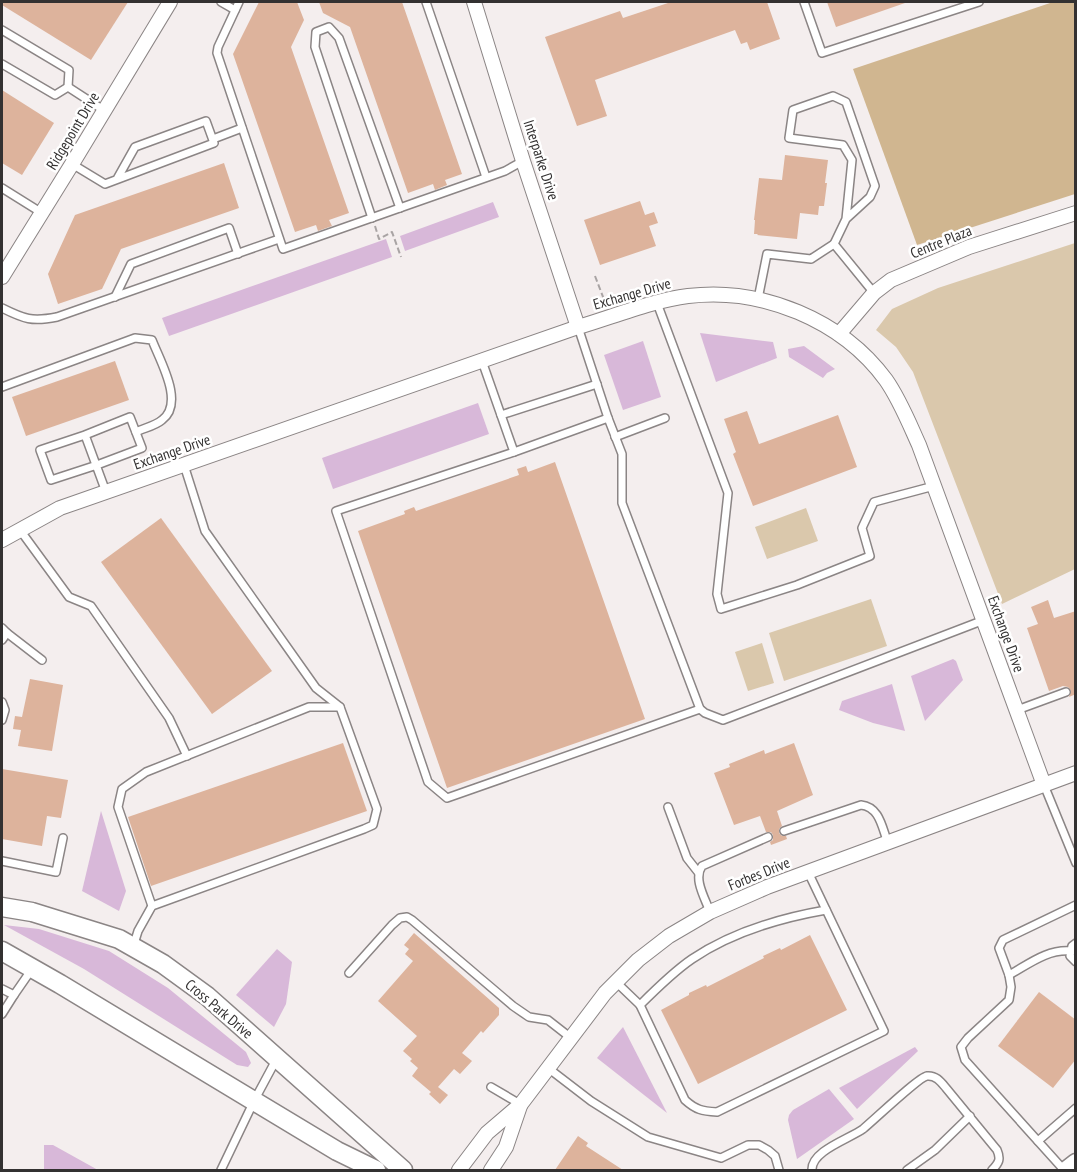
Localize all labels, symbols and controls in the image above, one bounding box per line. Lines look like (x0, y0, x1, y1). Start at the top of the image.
street label: Ridgepoint Drive (42, 89, 103, 173)
street label: Interparke Drive (520, 117, 563, 202)
street label: Centre Plaza (907, 221, 974, 262)
street label: Exchange Drive (591, 273, 673, 314)
street label: Exchange Drive (131, 430, 213, 474)
street label: Exchange Drive (984, 593, 1029, 675)
street label: Forbes Drive (725, 853, 793, 895)
street label: Cross Park Drive (181, 975, 257, 1043)

